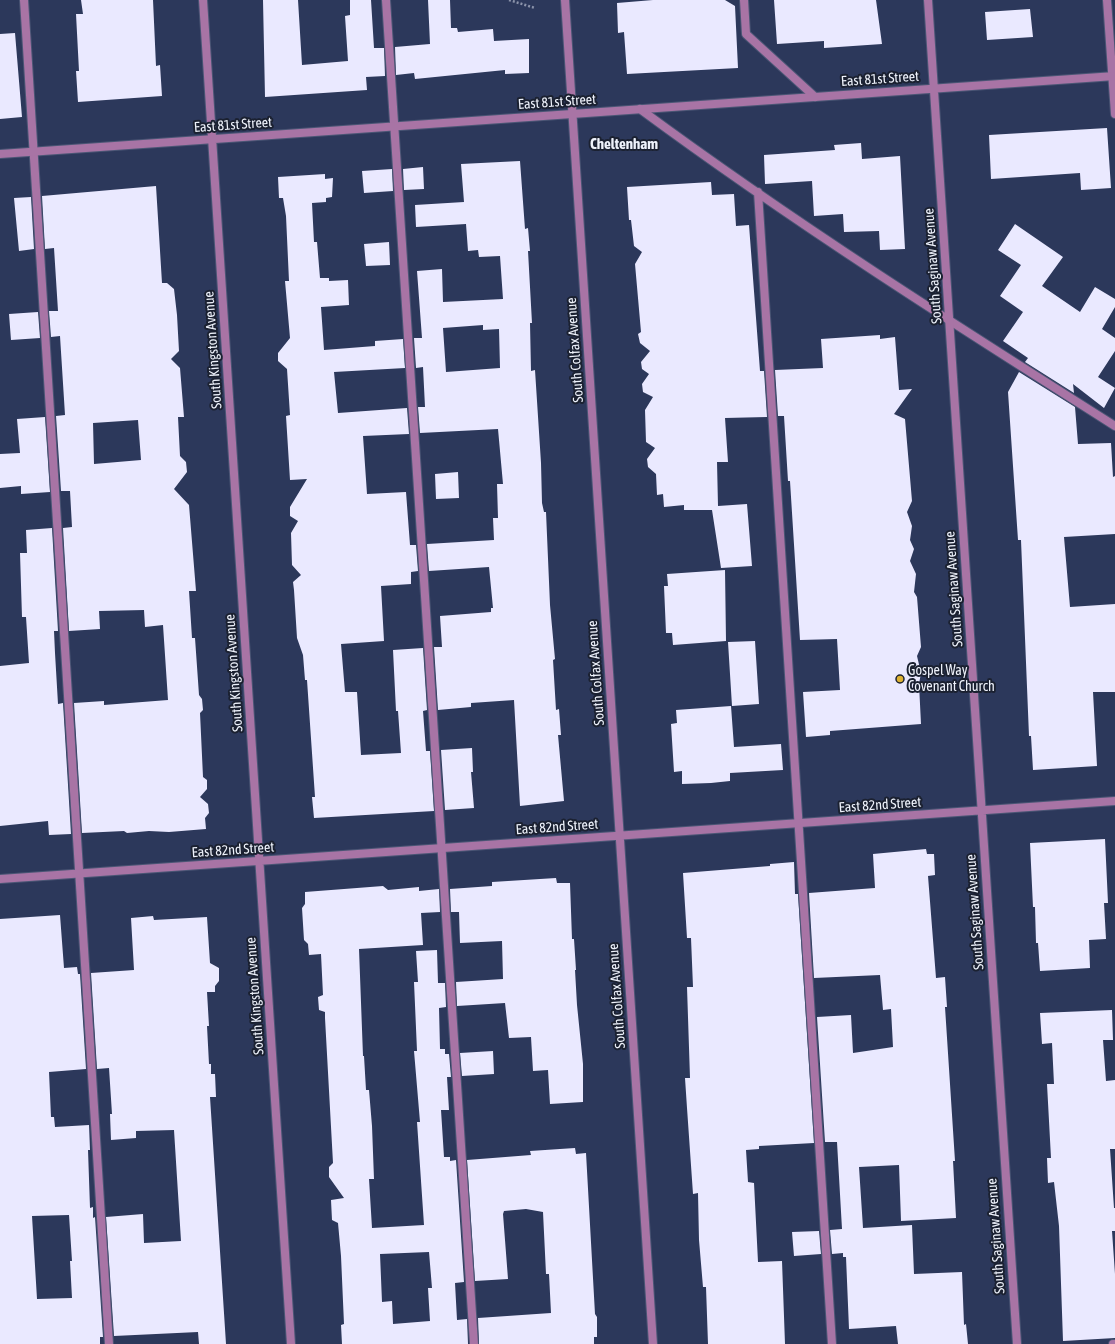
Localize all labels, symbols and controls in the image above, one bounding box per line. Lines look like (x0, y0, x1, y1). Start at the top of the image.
street label: East 81st Street (840, 68, 920, 90)
street label: East 81st Street (517, 91, 597, 113)
street label: East 81st Street (193, 114, 273, 136)
district label: Cheltenham (590, 135, 658, 153)
street label: South Saginaw Avenue (921, 208, 945, 324)
street label: South Kingston Avenue (201, 291, 225, 409)
street label: South Colfax Avenue (563, 297, 587, 403)
street label: South Saginaw Avenue (942, 531, 966, 647)
street label: South Kingston Avenue (222, 614, 246, 732)
street label: South Colfax Avenue (584, 620, 608, 726)
place label: Gospel Way Covenant Church (908, 663, 995, 696)
marker: Gospel Way Covenant Church (895, 674, 905, 684)
street label: East 82nd Street (838, 794, 922, 816)
street label: East 82nd Street (515, 816, 599, 838)
street label: East 82nd Street (191, 839, 275, 861)
street label: South Saginaw Avenue (963, 854, 987, 970)
street label: South Kingston Avenue (243, 937, 267, 1055)
street label: South Colfax Avenue (605, 943, 629, 1049)
street label: South Saginaw Avenue (984, 1178, 1008, 1294)

